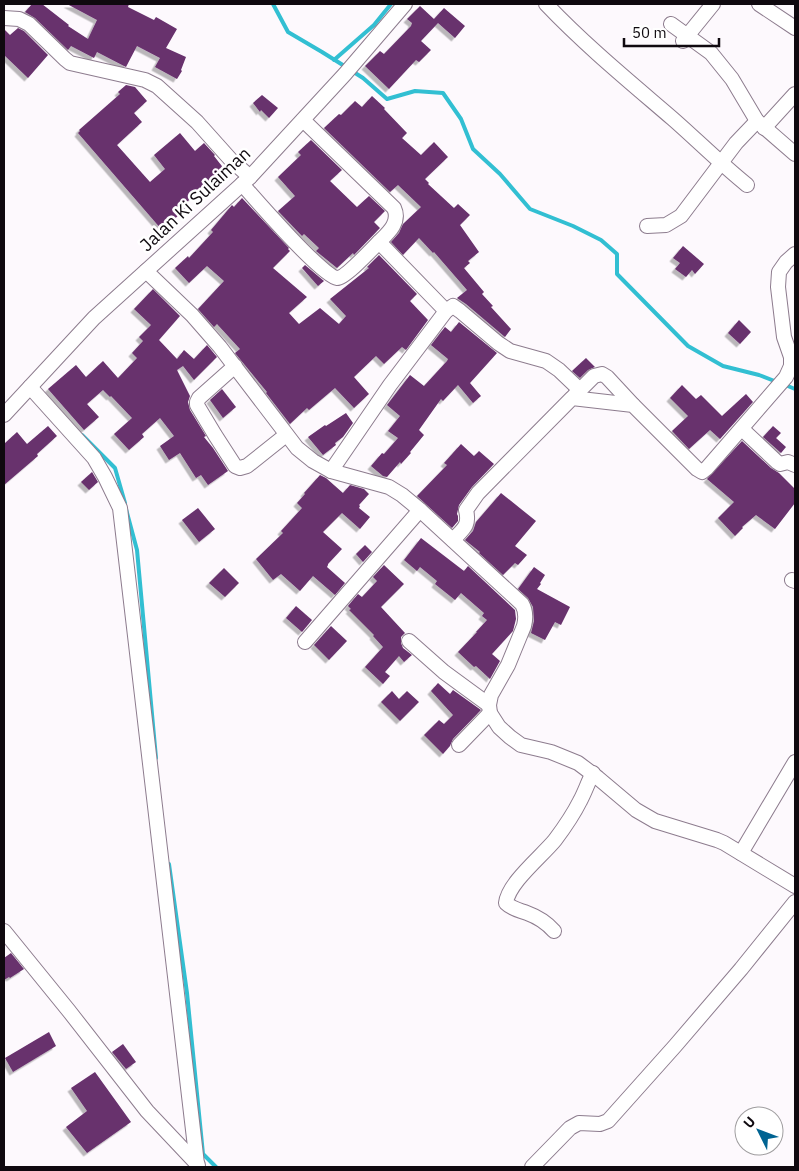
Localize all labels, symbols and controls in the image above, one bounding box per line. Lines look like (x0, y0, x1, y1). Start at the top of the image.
scale bar (624, 15, 719, 47)
text: 50 m (632, 23, 667, 42)
street label: Jalan Ki Sulaiman (135, 142, 255, 256)
north arrow (734, 1106, 784, 1156)
text: U (739, 1113, 759, 1132)

